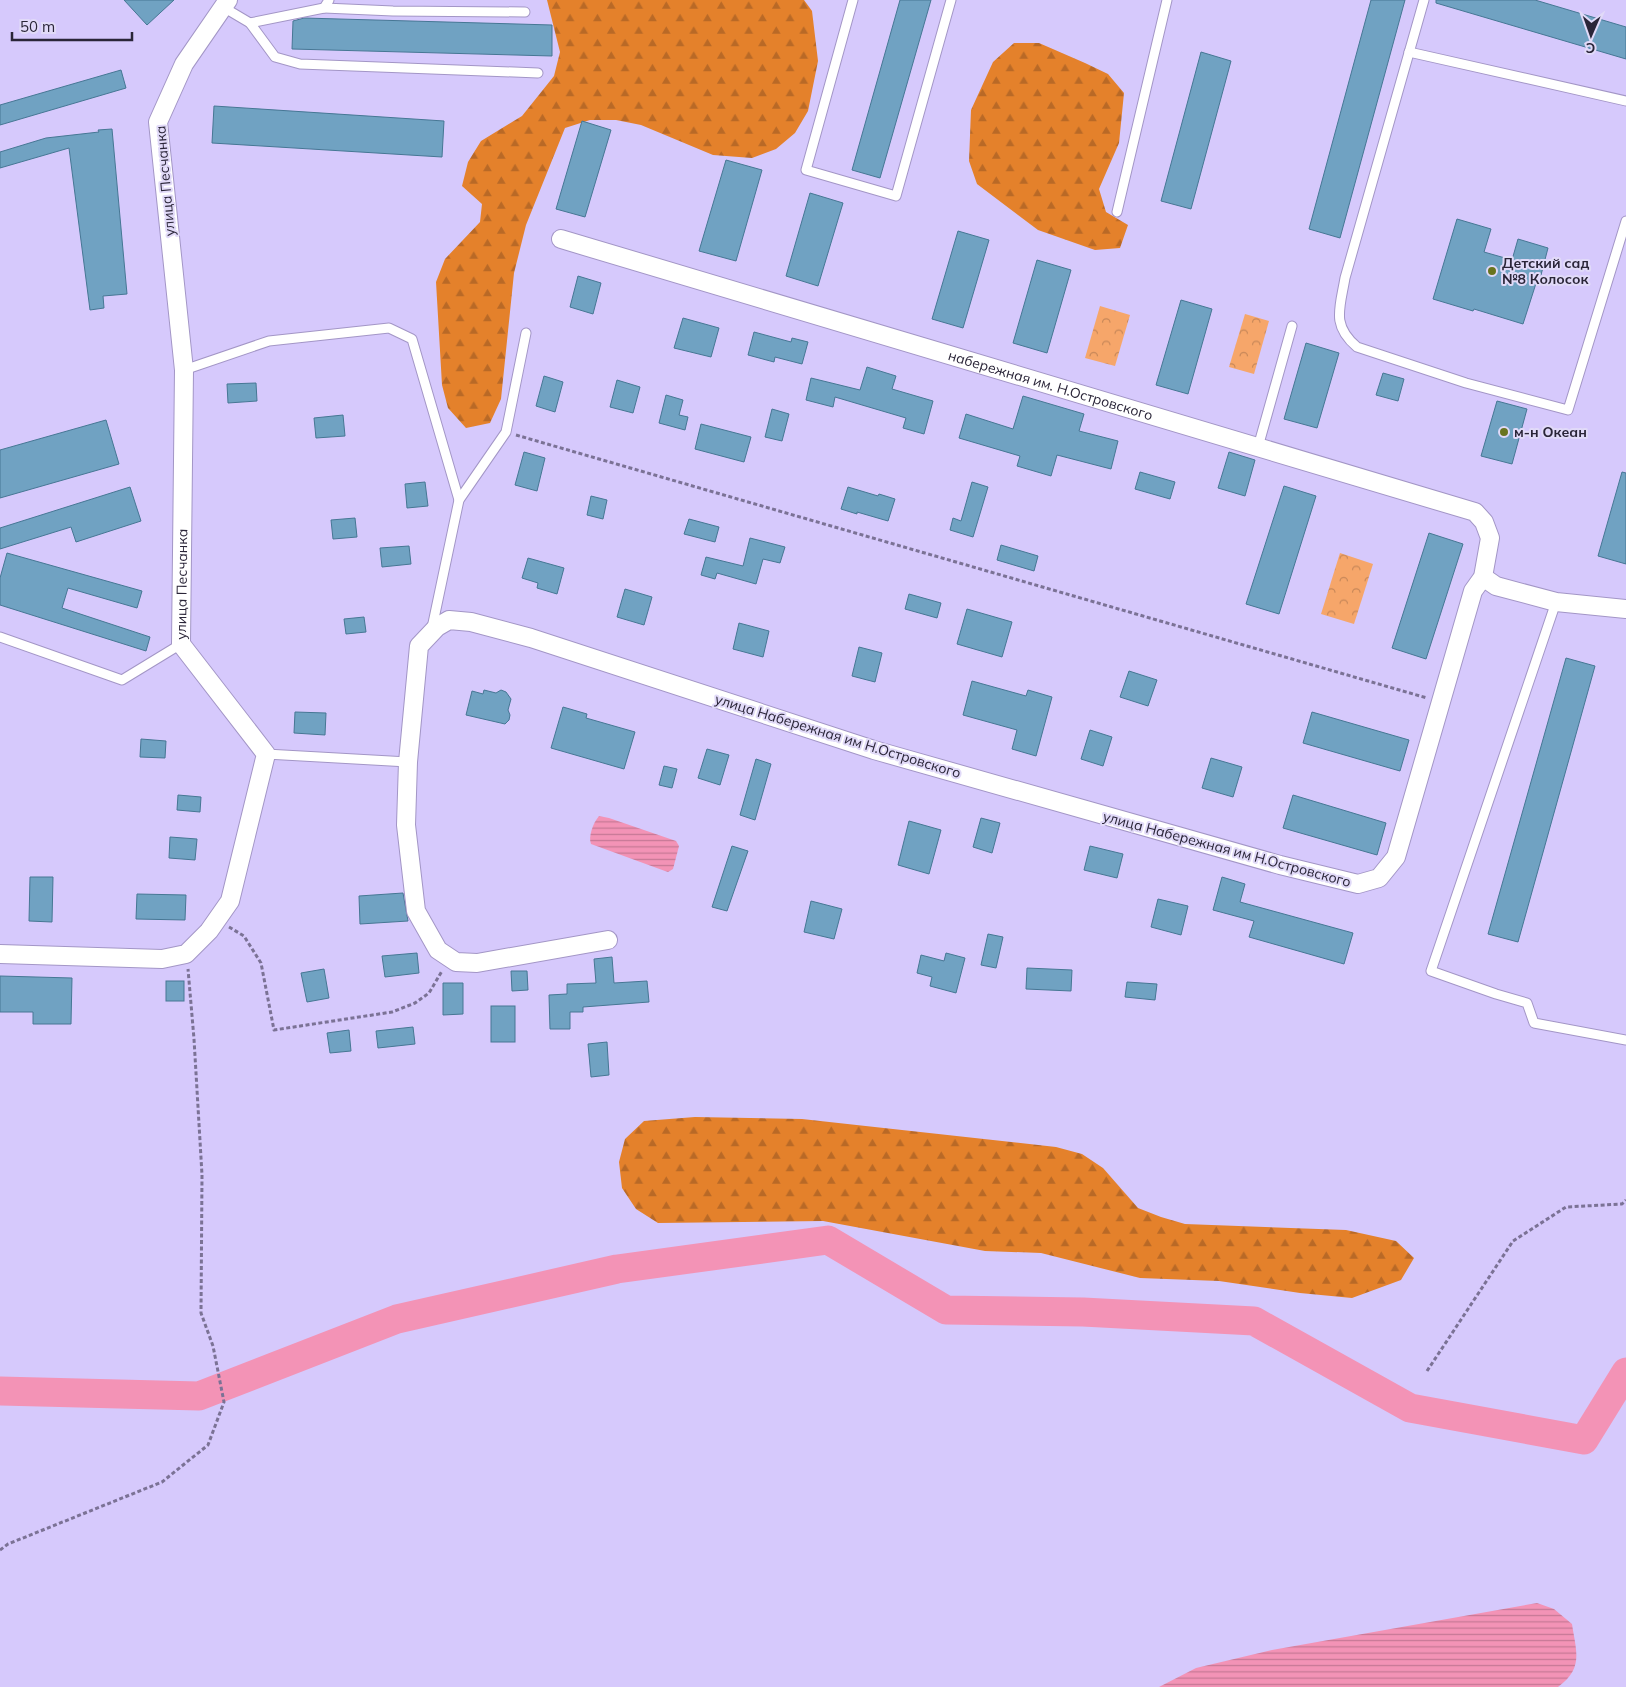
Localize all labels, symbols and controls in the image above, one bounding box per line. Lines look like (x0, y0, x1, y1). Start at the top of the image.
scale bar (12, 10, 132, 42)
north arrow (1566, 10, 1616, 60)
text: 50 m (20, 17, 55, 36)
text: С (1585, 39, 1596, 57)
street label: улица Песчанка (151, 125, 179, 237)
place label: Детский сад №8 Колосок (1502, 254, 1589, 288)
marker: Детский сад №8 Колосок (1486, 265, 1498, 277)
street label: набережная им. Н.Островского (946, 346, 1155, 424)
place label: м-н Океан (1514, 423, 1587, 441)
marker: м-н Океан (1498, 426, 1510, 438)
street label: улица Песчанка (172, 529, 191, 640)
street label: улица Набережная им Н.Островского (713, 690, 963, 782)
street label: улица Набережная им Н.Островского (1101, 807, 1353, 891)

